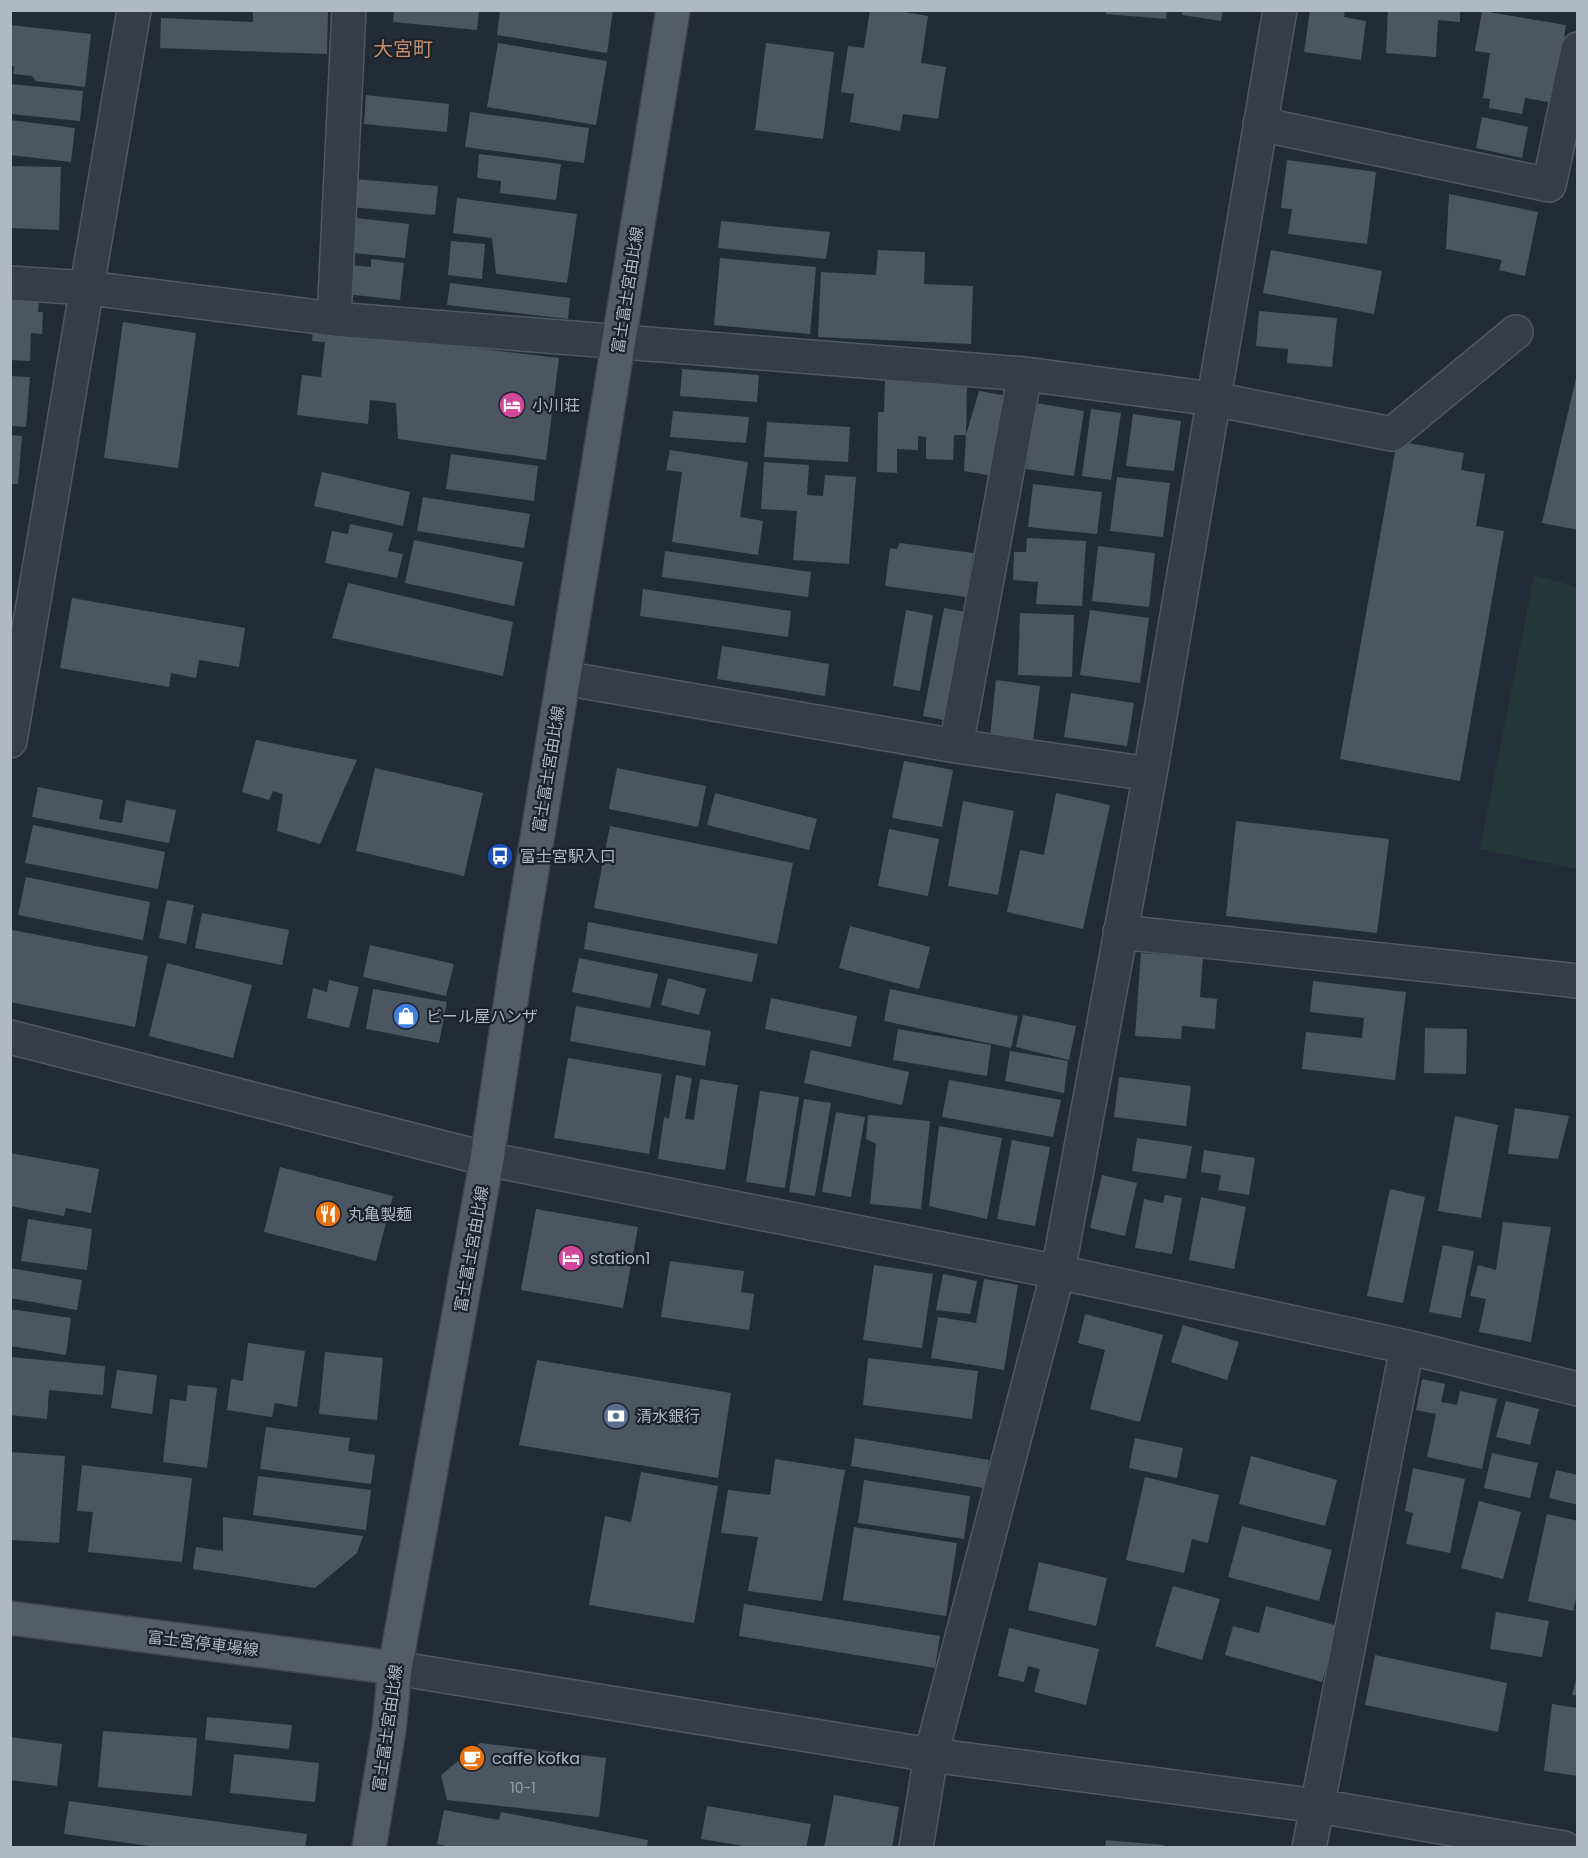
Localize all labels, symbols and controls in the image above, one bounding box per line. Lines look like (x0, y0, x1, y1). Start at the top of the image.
district label: 大宮町 (373, 35, 433, 63)
street label: 富士富士宮由比線 (606, 225, 649, 355)
hotel icon: 小川荘 (497, 390, 527, 420)
place label: 小川荘 (532, 394, 580, 417)
street label: 富士富士宮由比線 (527, 704, 570, 834)
bus stop icon: 富士宮駅入口 (485, 841, 515, 871)
place label: 富士宮駅入口 (520, 845, 616, 868)
shop icon: ビール屋ハンザ (391, 1001, 421, 1031)
place label: ビール屋ハンザ (426, 1005, 538, 1028)
street label: 富士富士宮由比線 (449, 1184, 494, 1314)
restaurant icon: 丸亀製麺 (313, 1199, 343, 1229)
place label: 丸亀製麺 (348, 1203, 412, 1226)
hotel icon: station1 (556, 1243, 586, 1273)
place label: station1 (590, 1247, 650, 1270)
bank icon: 清水銀行 (601, 1401, 631, 1431)
place label: 清水銀行 (636, 1405, 700, 1428)
street label: 富士宮停車場線 (146, 1625, 260, 1662)
street label: 富士富士宮由比線 (367, 1663, 408, 1793)
cafe icon: caffe kofka (457, 1743, 487, 1773)
place label: caffe kofka (492, 1747, 580, 1770)
house number: 10-1 (510, 1778, 536, 1798)

